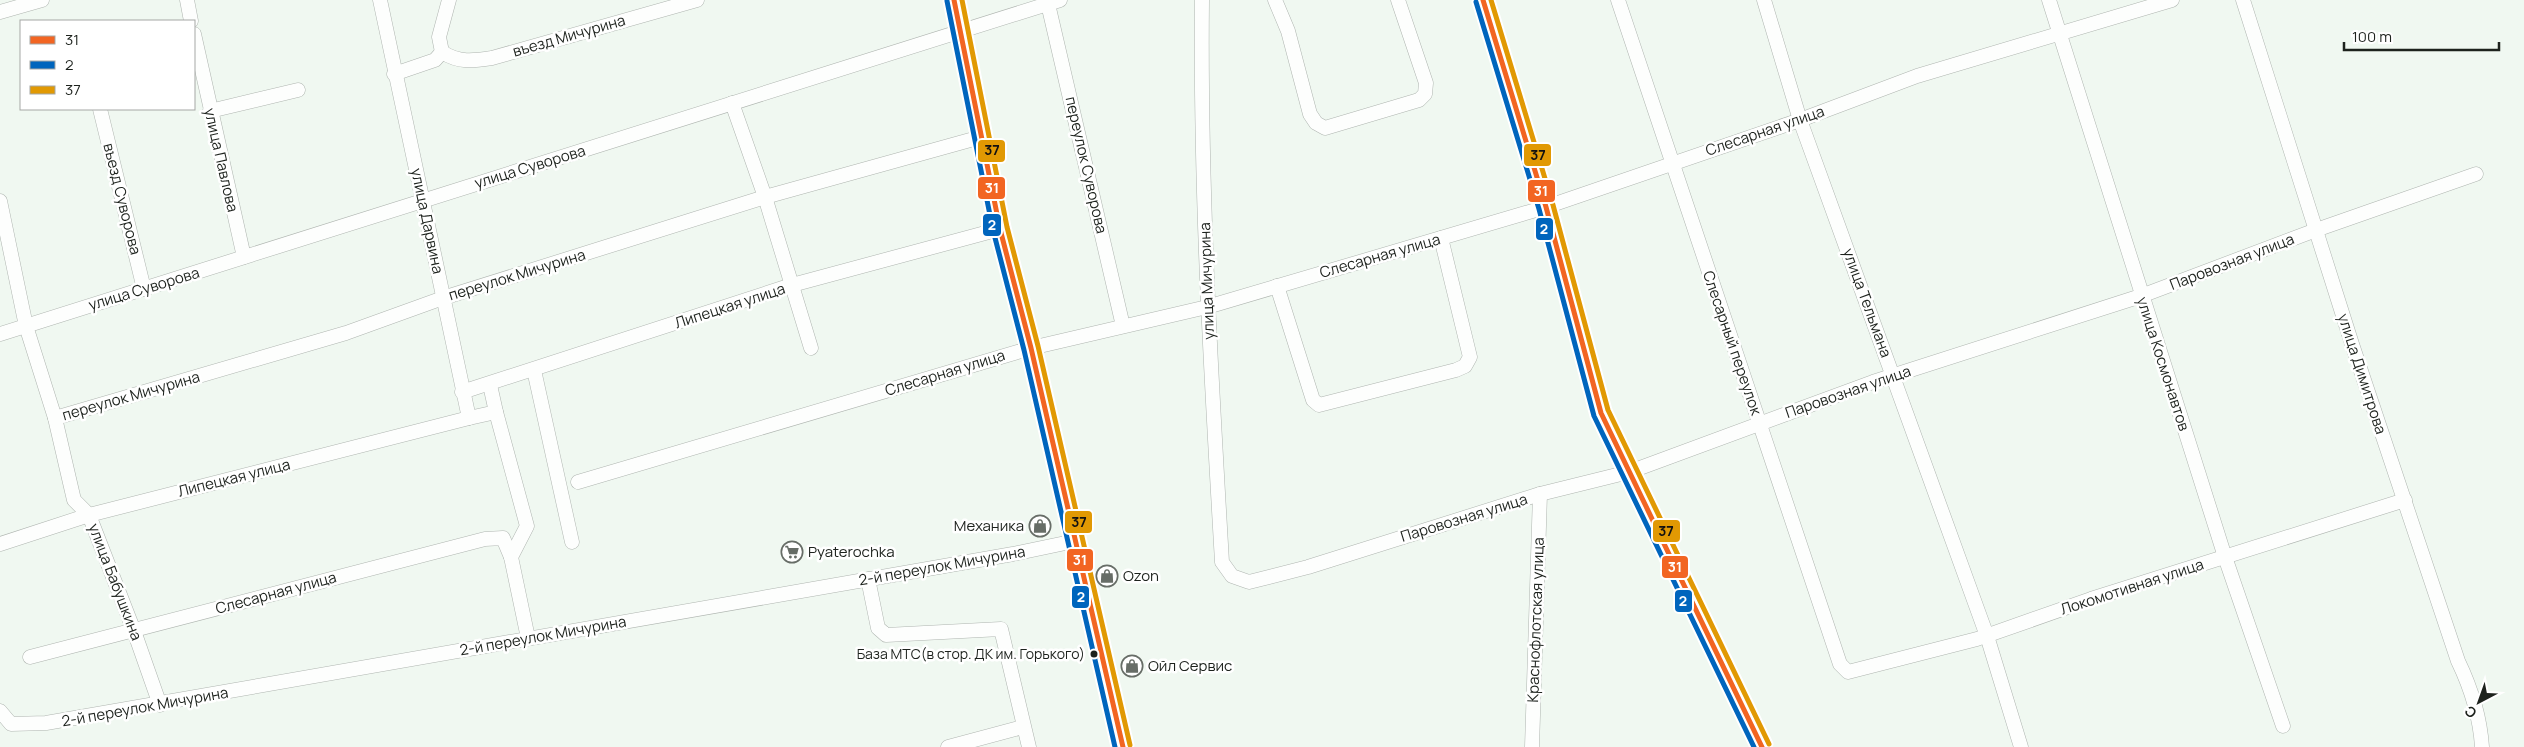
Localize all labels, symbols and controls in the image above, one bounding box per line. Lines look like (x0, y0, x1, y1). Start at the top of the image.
street label: въезд Мичурина (510, 9, 628, 62)
legend (20, 20, 195, 110)
scale bar (2344, 20, 2499, 52)
text: 100 m (2352, 26, 2392, 47)
text: 31 (65, 29, 79, 50)
text: 2 (65, 54, 74, 75)
text: 37 (65, 79, 81, 100)
street label: переулок Суворова (1061, 94, 1112, 235)
street label: Слесарная улица (1703, 100, 1827, 161)
street label: улица Павлова (199, 106, 244, 214)
line badge: 37 (977, 139, 1006, 163)
street label: улица Суворова (472, 140, 588, 193)
text: 37 (984, 140, 1000, 159)
street label: въезд Суворова (98, 141, 146, 257)
line badge: 37 (1523, 143, 1552, 167)
text: 37 (1530, 145, 1546, 164)
street label: улица Дарвина (406, 166, 449, 276)
line badge: 31 (977, 176, 1006, 200)
text: 31 (985, 178, 999, 197)
line badge: 31 (1527, 179, 1556, 203)
text: 31 (1534, 181, 1548, 200)
line badge: 2 (982, 213, 1002, 237)
text: 2 (988, 215, 996, 234)
line badge: 2 (1535, 217, 1554, 241)
text: 2 (1540, 219, 1548, 238)
street label: улица Мичурина (1194, 222, 1219, 340)
street label: Слесарная улица (1317, 228, 1443, 283)
street label: Паровозная улица (2167, 228, 2297, 295)
street label: переулок Мичурина (446, 244, 588, 305)
street label: улица Тельмана (1838, 245, 1897, 360)
street label: улица Суворова (86, 262, 202, 315)
street label: Слесарный переулок (1698, 268, 1767, 418)
street label: Липецкая улица (672, 278, 788, 333)
street label: улица Космонавтов (2132, 294, 2195, 434)
street label: улица Димитрова (2333, 311, 2392, 437)
street label: Слесарная улица (882, 344, 1007, 401)
street label: Паровозная улица (1782, 360, 1914, 423)
street label: переулок Мичурина (60, 366, 202, 425)
street label: Липецкая улица (176, 453, 292, 502)
street label: Паровозная улица (1398, 488, 1530, 547)
line badge: 37 (1064, 510, 1093, 534)
text: 37 (1071, 512, 1087, 531)
shop icon: Механика (1028, 514, 1052, 538)
place label: Механика (954, 515, 1024, 536)
line badge: 37 (1652, 519, 1681, 543)
street label: улица Бабушкина (84, 520, 147, 643)
text: 37 (1658, 521, 1674, 540)
street label: Краснофлотская улица (1522, 537, 1549, 703)
supermarket icon: Pyaterochka (780, 540, 804, 564)
place label: Pyaterochka (808, 541, 895, 562)
street label: 2-й переулок Мичурина (857, 541, 1027, 590)
line badge: 31 (1066, 548, 1094, 572)
text: 31 (1073, 550, 1087, 569)
street label: Локомотивная улица (2057, 553, 2206, 620)
line badge: 31 (1661, 555, 1689, 579)
text: 31 (1668, 557, 1682, 576)
shop icon: Ozon (1095, 564, 1119, 588)
place label: Ozon (1123, 565, 1159, 586)
street label: Слесарная улица (213, 566, 339, 619)
line badge: 2 (1071, 585, 1090, 609)
text: 2 (1077, 587, 1085, 606)
line badge: 2 (1674, 589, 1693, 613)
text: 2 (1679, 591, 1687, 610)
street label: 2-й переулок Мичурина (458, 611, 628, 660)
place label: База МТС(в стор. ДК им. Горького) (857, 644, 1085, 663)
marker: База МТС(в стор. ДК им. Горького) (1089, 649, 1099, 659)
shop icon: Ойл Сервис (1120, 654, 1144, 678)
place label: Ойл Сервис (1148, 655, 1232, 676)
north arrow (2454, 677, 2504, 727)
street label: 2-й переулок Мичурина (60, 682, 230, 731)
text: С (2460, 702, 2480, 723)

